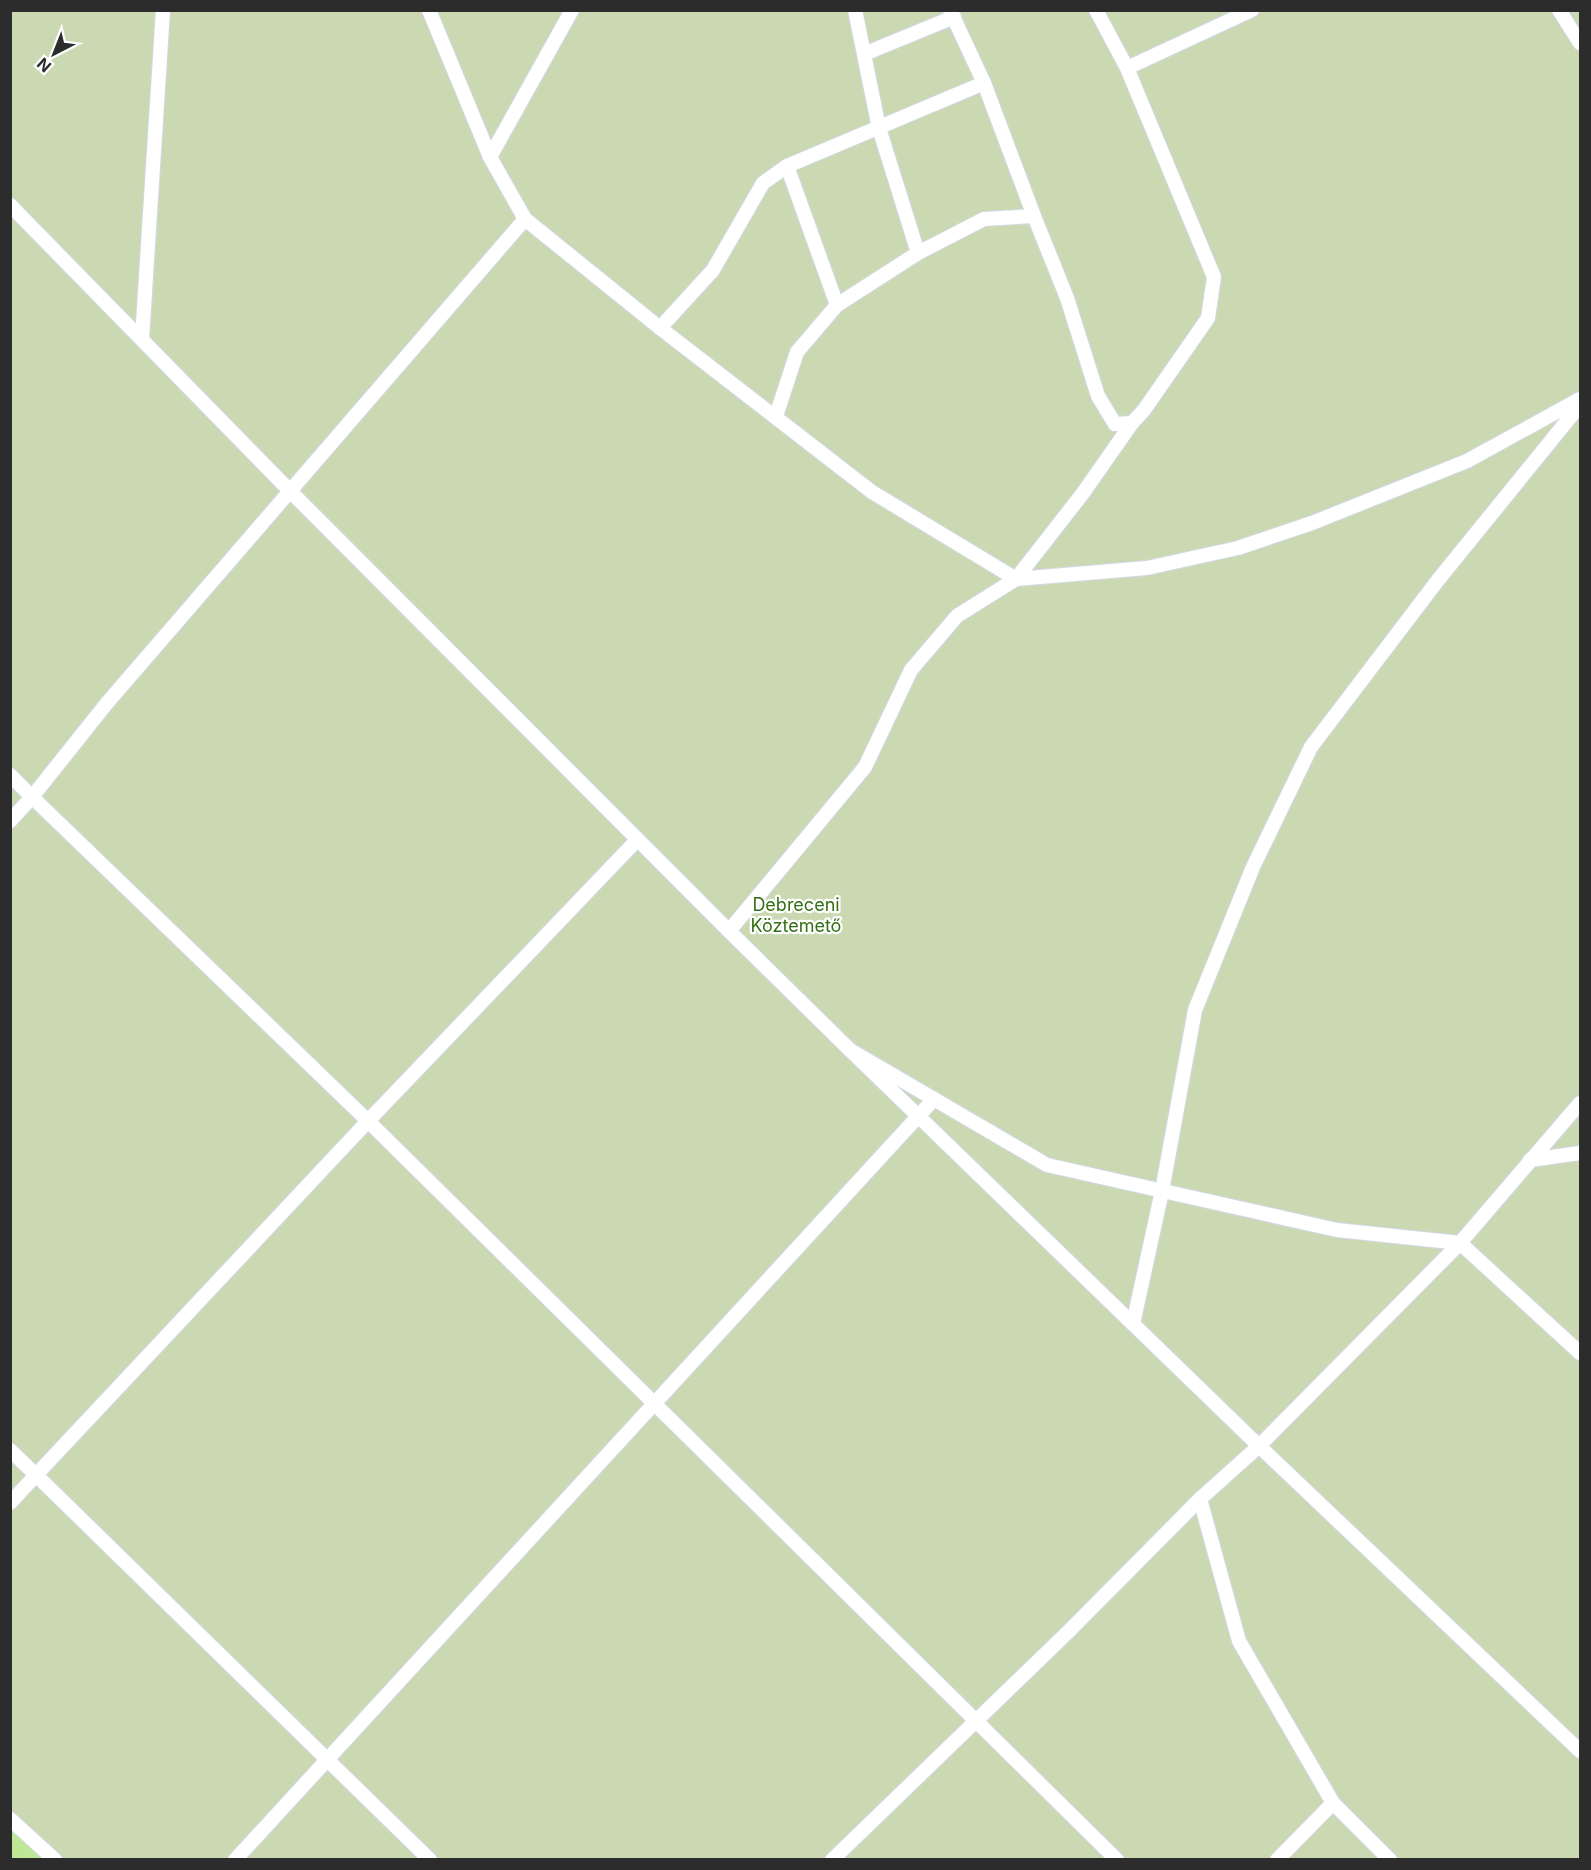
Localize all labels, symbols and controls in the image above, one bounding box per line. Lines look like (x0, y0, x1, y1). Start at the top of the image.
north arrow (24, 24, 84, 84)
text: N (33, 54, 55, 77)
park label: Debreceni Köztemető (751, 894, 841, 936)

